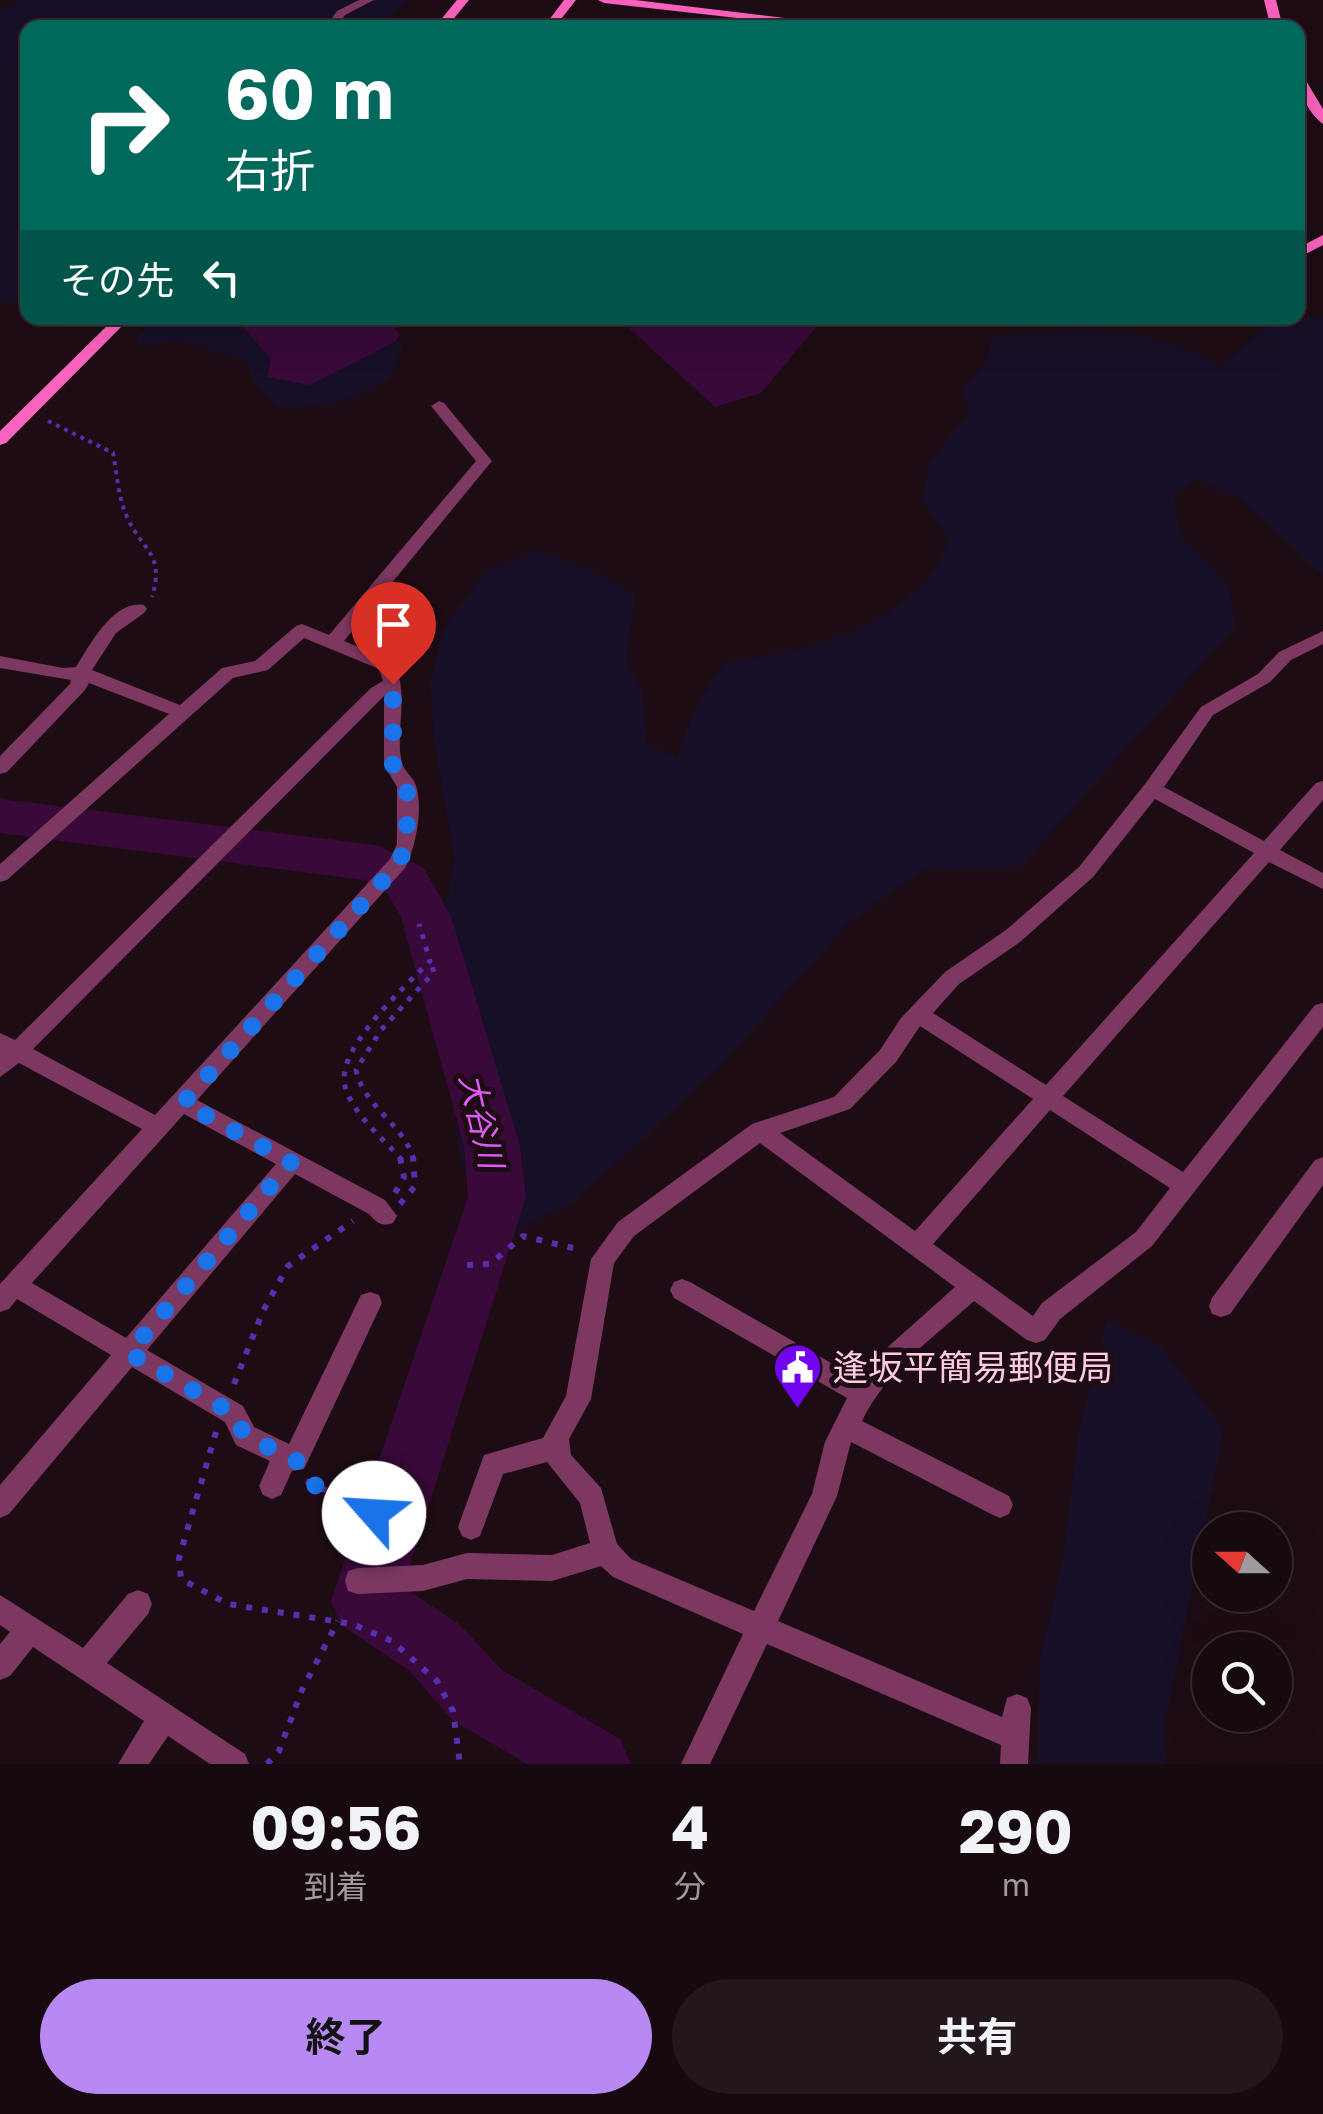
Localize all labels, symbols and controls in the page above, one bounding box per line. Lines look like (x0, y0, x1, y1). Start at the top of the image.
text: 60 m (225, 50, 394, 134)
icon: right (60, 60, 190, 190)
text: 右折 (225, 143, 315, 197)
icon: left (194, 250, 249, 305)
text: その先 (60, 257, 174, 302)
pin (351, 582, 436, 685)
icon: arrive (366, 597, 421, 652)
water label: 大谷川 (453, 1070, 512, 1175)
public building icon: 逢坂平簡易郵便局 (772, 1342, 824, 1410)
place label: 逢坂平簡易郵便局 (833, 1346, 1113, 1388)
position arrow (322, 1461, 426, 1565)
north arrow (1192, 1512, 1292, 1612)
map controls (1192, 1512, 1292, 1732)
button: search (1192, 1632, 1292, 1732)
text: 09:56 (250, 1790, 421, 1862)
text: 4 (671, 1790, 709, 1862)
text: 290 (959, 1794, 1073, 1866)
text: m (1002, 1865, 1030, 1903)
text: 到着 (304, 1867, 368, 1905)
text: 分 (674, 1867, 706, 1905)
button: 終了 (40, 1979, 652, 2094)
button: 共有 (672, 1979, 1283, 2094)

